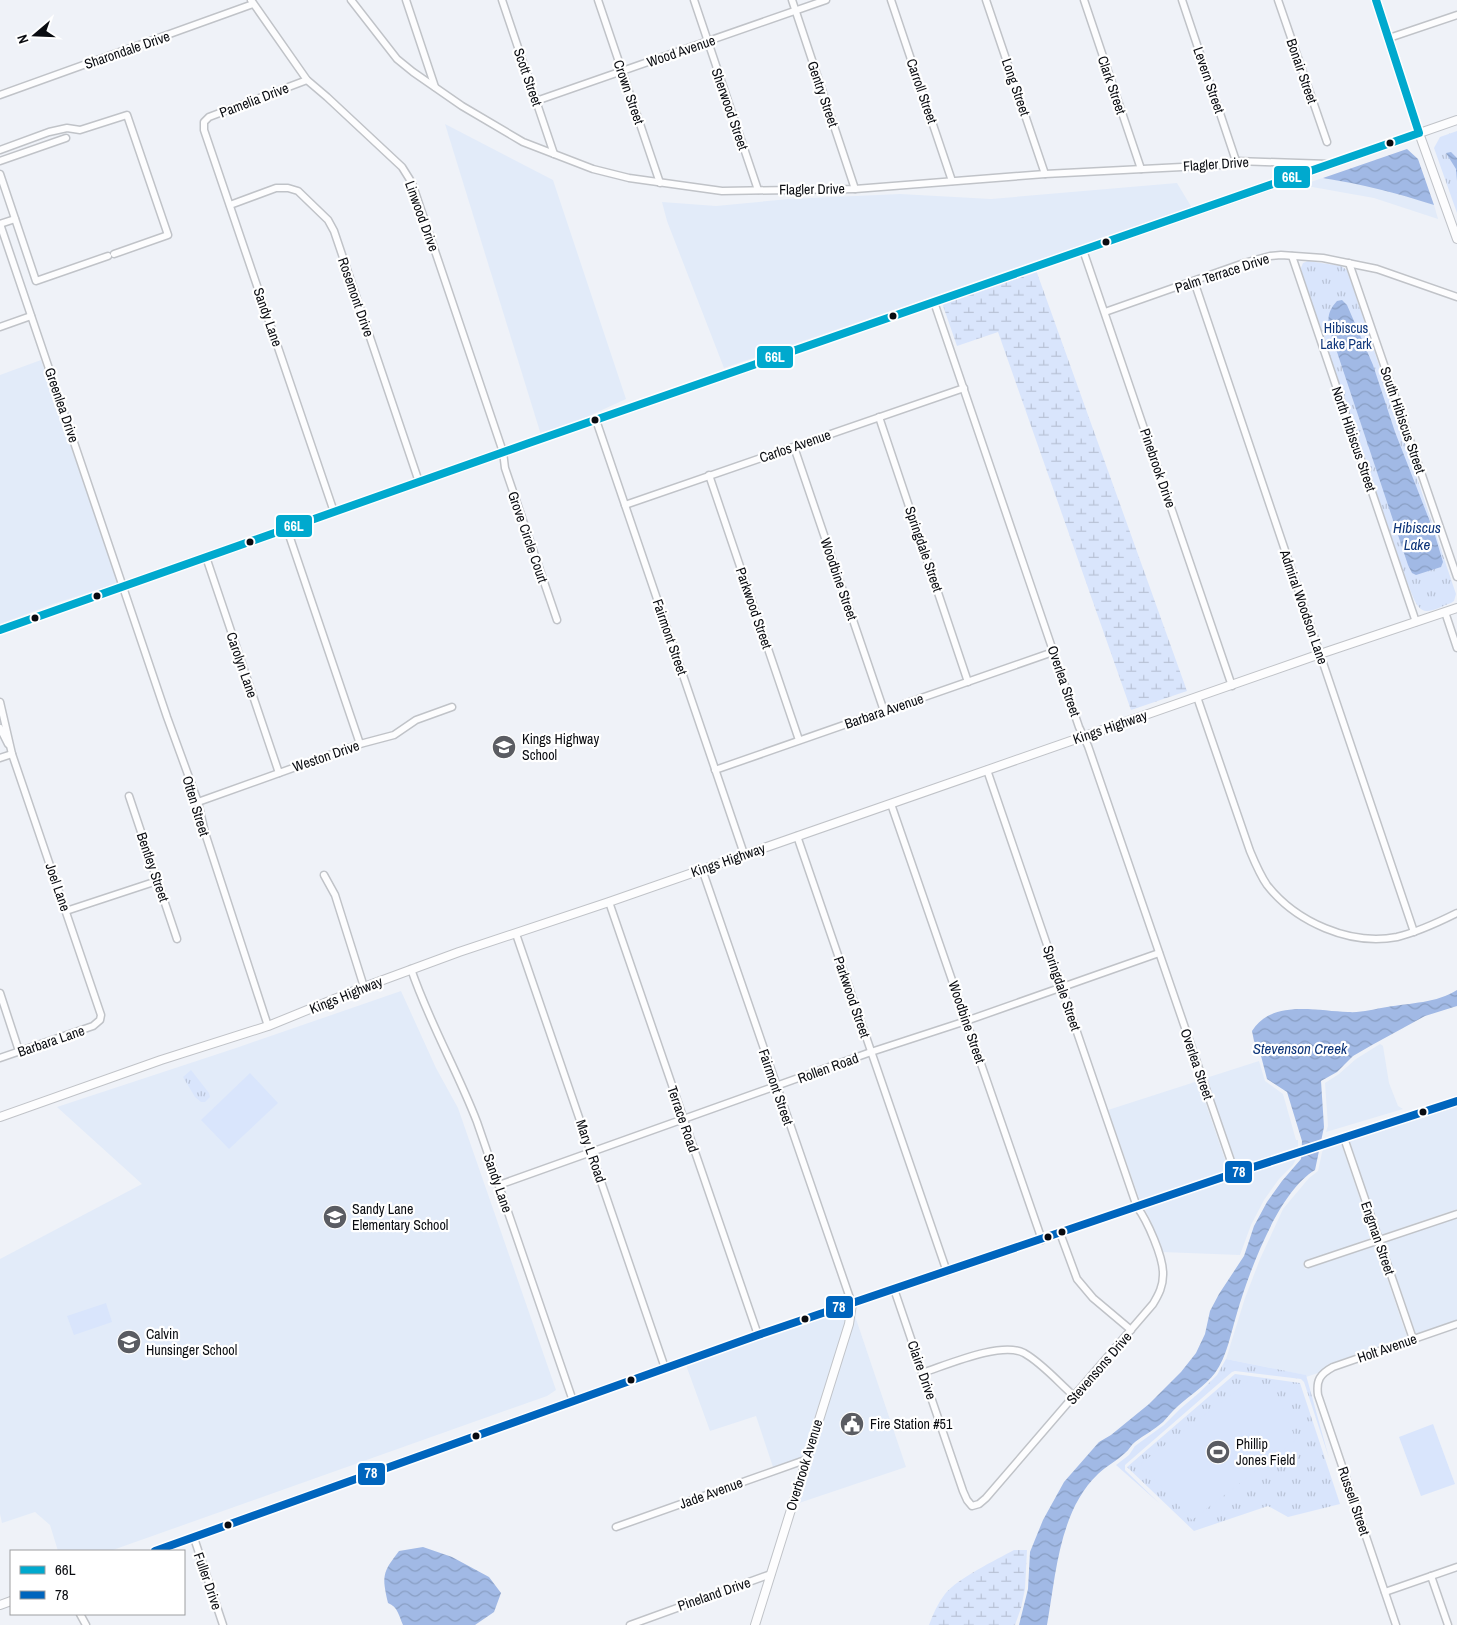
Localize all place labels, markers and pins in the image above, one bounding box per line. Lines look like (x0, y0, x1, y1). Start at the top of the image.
unlabelled marker (1385, 138, 1395, 148)
unlabelled marker (1101, 237, 1111, 247)
unlabelled marker (888, 311, 898, 321)
unlabelled marker (590, 415, 600, 425)
unlabelled marker (245, 537, 255, 547)
unlabelled marker (92, 591, 102, 601)
unlabelled marker (30, 613, 40, 623)
place label: Kings Highway School (522, 730, 599, 764)
school or university icon: Kings Highway School (491, 734, 517, 760)
unlabelled marker (1418, 1107, 1428, 1117)
place label: Sandy Lane Elementary School (352, 1200, 448, 1234)
school or university icon: Sandy Lane Elementary School (322, 1204, 348, 1230)
unlabelled marker (1057, 1227, 1067, 1237)
unlabelled marker (1043, 1232, 1053, 1242)
unlabelled marker (800, 1314, 810, 1324)
place label: Calvin Hunsinger School (146, 1325, 237, 1359)
school or university icon: Calvin Hunsinger School (116, 1329, 142, 1355)
unlabelled marker (626, 1375, 636, 1385)
public building icon: Fire Station #51 (839, 1411, 865, 1437)
place label: Fire Station #51 (870, 1415, 953, 1433)
unlabelled marker (471, 1431, 481, 1441)
place label: Phillip Jones Field (1236, 1435, 1295, 1469)
sports icon: Phillip Jones Field (1205, 1439, 1231, 1465)
unlabelled marker (223, 1520, 233, 1530)

